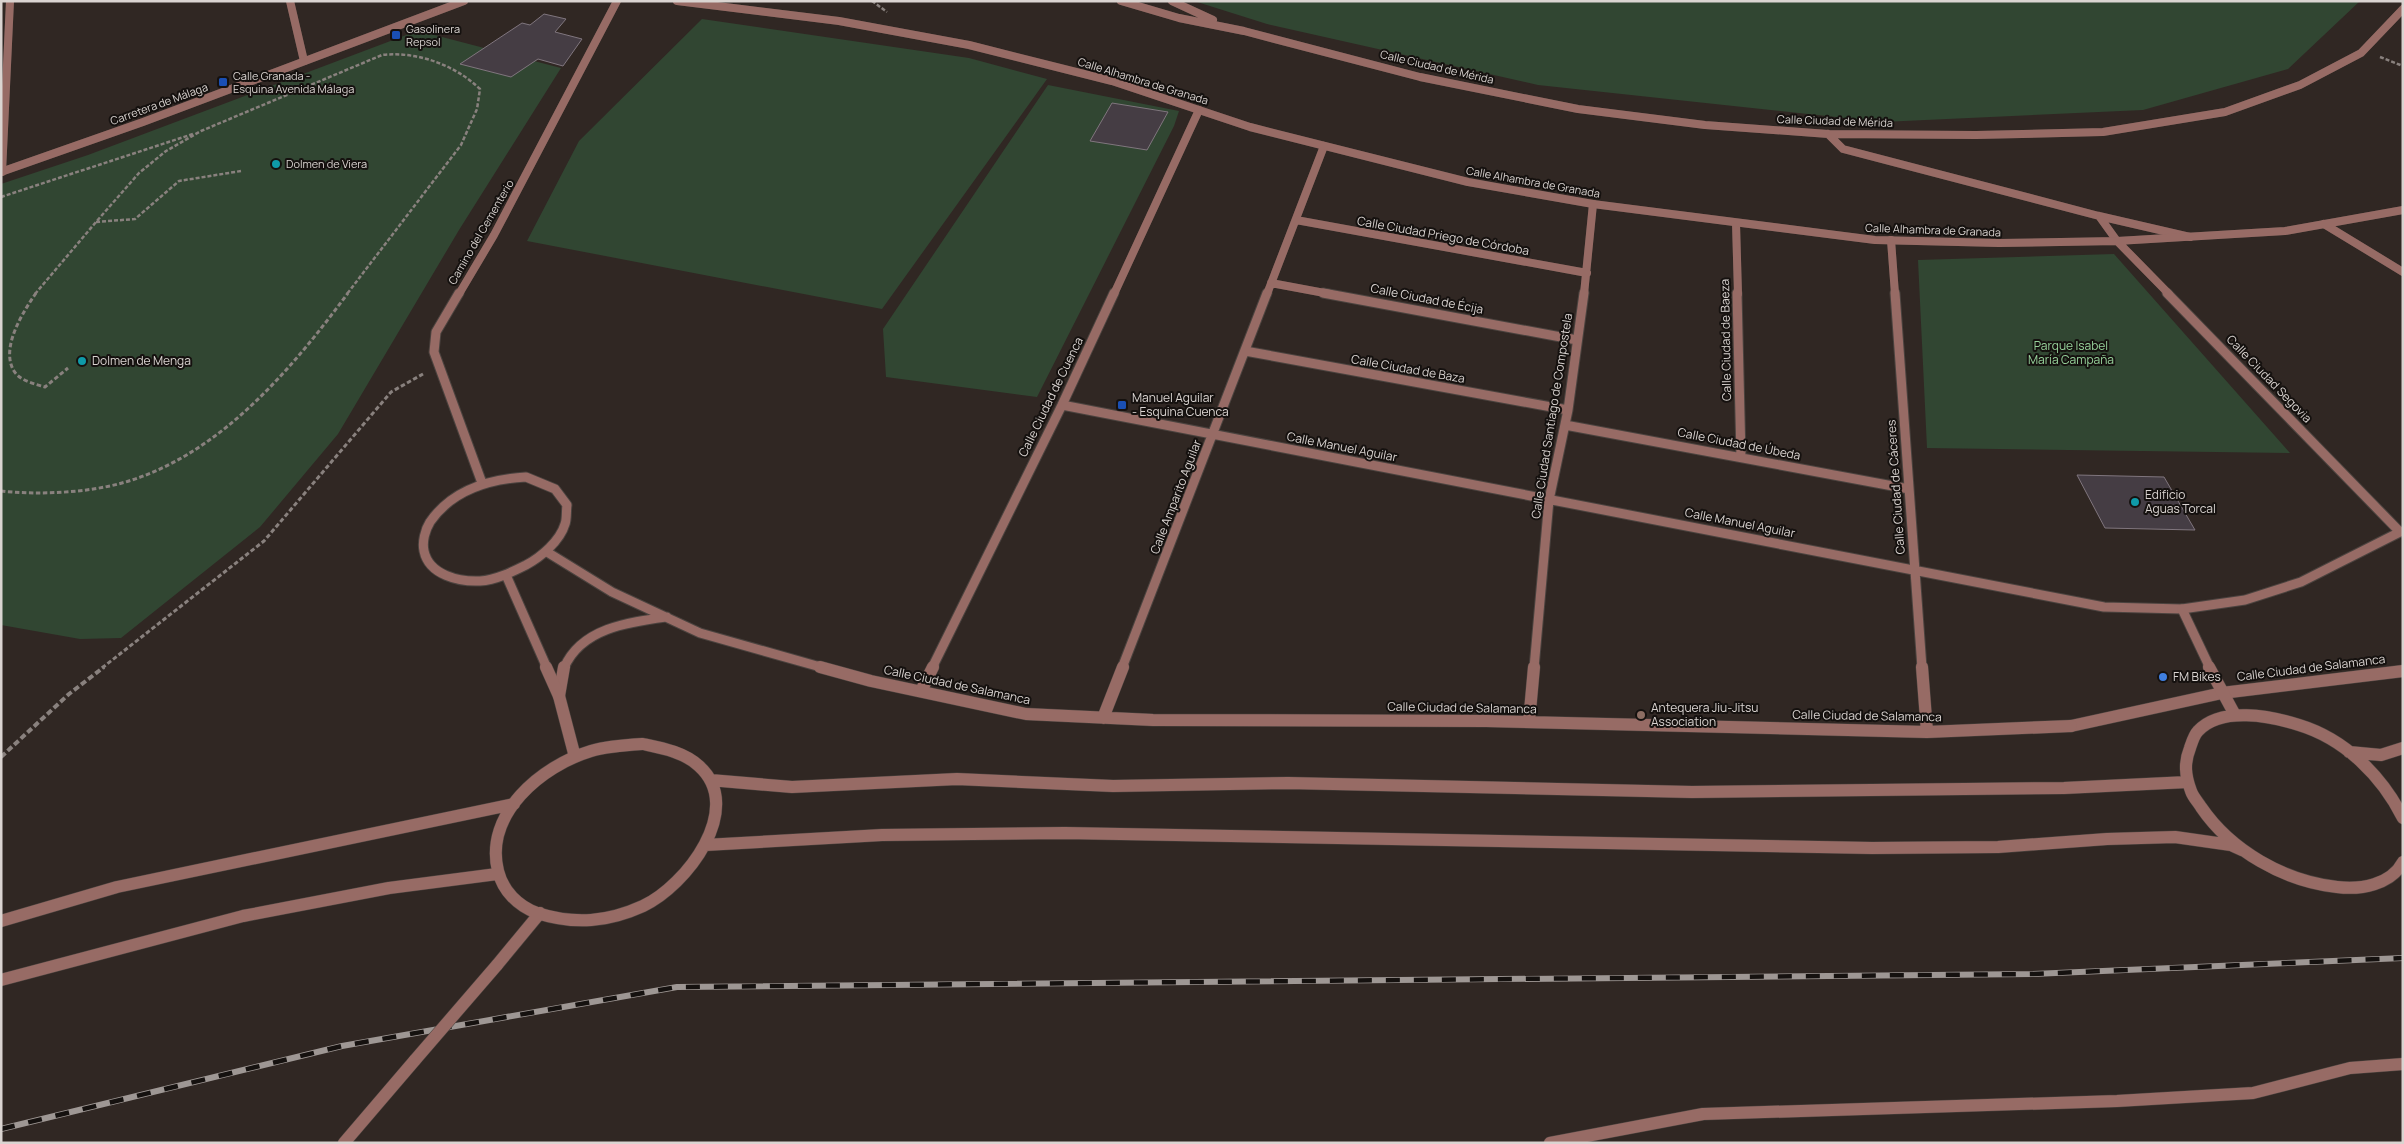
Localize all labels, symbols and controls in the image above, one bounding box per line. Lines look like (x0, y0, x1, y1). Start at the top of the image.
place label: Gasolinera Repsol (406, 21, 460, 49)
marker: Gasolinera Repsol (390, 29, 402, 41)
street label: Calle Ciudad de Mérida (1379, 46, 1495, 87)
street label: Calle Alhambra de Granada (1076, 53, 1210, 108)
place label: Calle Granada - Esquina Avenida Málaga (233, 68, 354, 96)
marker: Calle Granada - Esquina Avenida Málaga (217, 76, 229, 88)
street label: Carretera de Málaga (108, 79, 210, 128)
street label: Calle Ciudad de Mérida (1777, 111, 1893, 130)
place label: Dolmen de Viera (286, 156, 367, 171)
marker: Dolmen de Viera (270, 158, 282, 170)
street label: Calle Alhambra de Granada (1465, 162, 1601, 201)
street label: Camino del Cementerio (444, 176, 517, 287)
street label: Calle Ciudad Priego de Córdoba (1356, 212, 1530, 259)
street label: Calle Alhambra de Granada (1865, 220, 2001, 239)
street label: Calle Ciudad de Écija (1369, 279, 1485, 318)
street label: Calle Ciudad de Baeza (1716, 279, 1735, 401)
street label: Calle Ciudad Santiago de Compostela (1527, 312, 1576, 520)
street label: Calle Ciudad Segovia (2223, 331, 2316, 426)
street label: Calle Ciudad de Cuenca (1014, 334, 1087, 460)
park label: Parque Isabel María Campaña (2028, 337, 2114, 368)
street label: Calle Ciudad de Baza (1350, 350, 1466, 387)
place label: Dolmen de Menga (92, 352, 191, 369)
marker: Dolmen de Menga (76, 355, 88, 367)
place label: Manuel Aguilar - Esquina Cuenca (1132, 389, 1229, 420)
marker: Manuel Aguilar - Esquina Cuenca (1116, 399, 1128, 411)
street label: Calle Ciudad de Cáceres (1882, 419, 1909, 555)
street label: Calle Ciudad de Úbeda (1676, 423, 1802, 464)
street label: Calle Manuel Aguilar (1286, 427, 1399, 466)
street label: Calle Amparito Aguilar (1146, 436, 1205, 557)
place label: Edificio Aguas Torcal (2145, 486, 2216, 517)
marker: Edificio Aguas Torcal (2129, 496, 2141, 508)
street label: Calle Manuel Aguilar (1684, 503, 1797, 542)
street label: Calle Ciudad de Salamanca (2236, 650, 2386, 685)
street label: Calle Ciudad de Salamanca (882, 661, 1032, 708)
place label: FM Bikes (2173, 668, 2221, 685)
marker: FM Bikes (2157, 671, 2169, 683)
street label: Calle Ciudad de Salamanca (1387, 698, 1537, 717)
place label: Antequera Jiu-Jitsu Association (1651, 699, 1759, 730)
street label: Calle Ciudad de Salamanca (1792, 706, 1942, 725)
marker: Antequera Jiu-Jitsu Association (1635, 709, 1647, 721)

